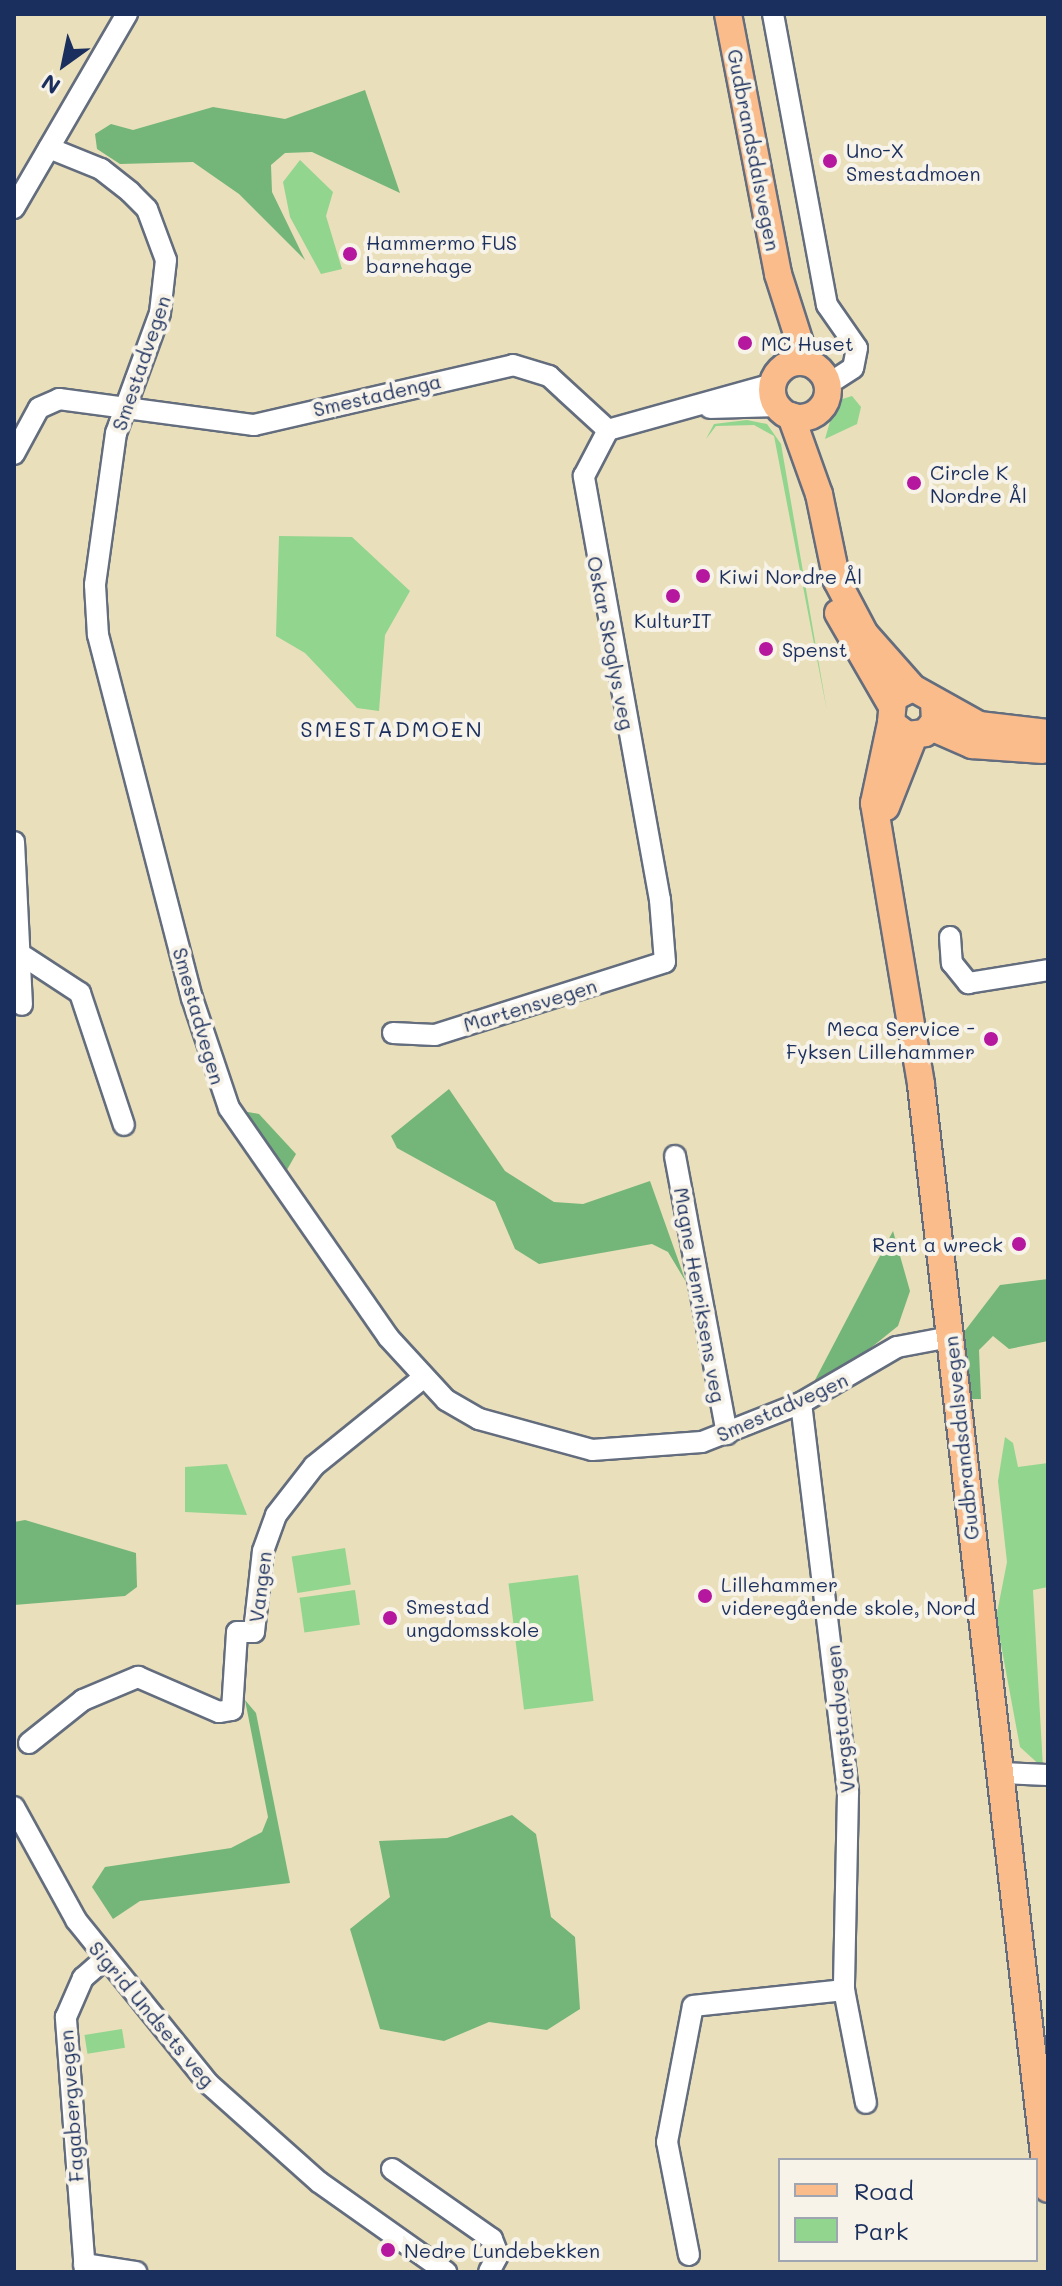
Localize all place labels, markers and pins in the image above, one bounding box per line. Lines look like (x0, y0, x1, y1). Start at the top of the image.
place label: Uno-X Smestadmoen (846, 138, 980, 185)
marker: Uno-X Smestadmoen (821, 152, 839, 170)
place label: Hammermo FUS barnehage (366, 230, 517, 277)
marker: Hammermo FUS barnehage (341, 245, 359, 263)
place label: MC Huset (761, 331, 854, 355)
marker: MC Huset (736, 334, 754, 352)
place label: Circle K Nordre Ål (930, 460, 1027, 507)
marker: Circle K Nordre Ål (905, 474, 923, 492)
place label: Kiwi Nordre Ål (719, 564, 862, 588)
marker: Kiwi Nordre Ål (694, 567, 712, 585)
marker: KulturIT (664, 587, 682, 605)
place label: KulturIT (634, 608, 712, 632)
place label: Spenst (782, 637, 848, 661)
marker: Spenst (757, 640, 775, 658)
place label: Meca Service - Fyksen Lillehammer (786, 1016, 975, 1063)
marker: Meca Service - Fyksen Lillehammer (982, 1030, 1000, 1048)
place label: Rent a wreck (872, 1232, 1003, 1256)
marker: Rent a wreck (1010, 1235, 1028, 1253)
place label: Lillehammer videregående skole, Nord (721, 1572, 975, 1619)
marker: Lillehammer videregående skole, Nord (696, 1587, 714, 1605)
place label: Smestad ungdomsskole (406, 1594, 539, 1641)
marker: Smestad ungdomsskole (381, 1609, 399, 1627)
place label: Nedre Lundebekken (404, 2238, 600, 2262)
marker: Nedre Lundebekken (379, 2241, 397, 2259)

